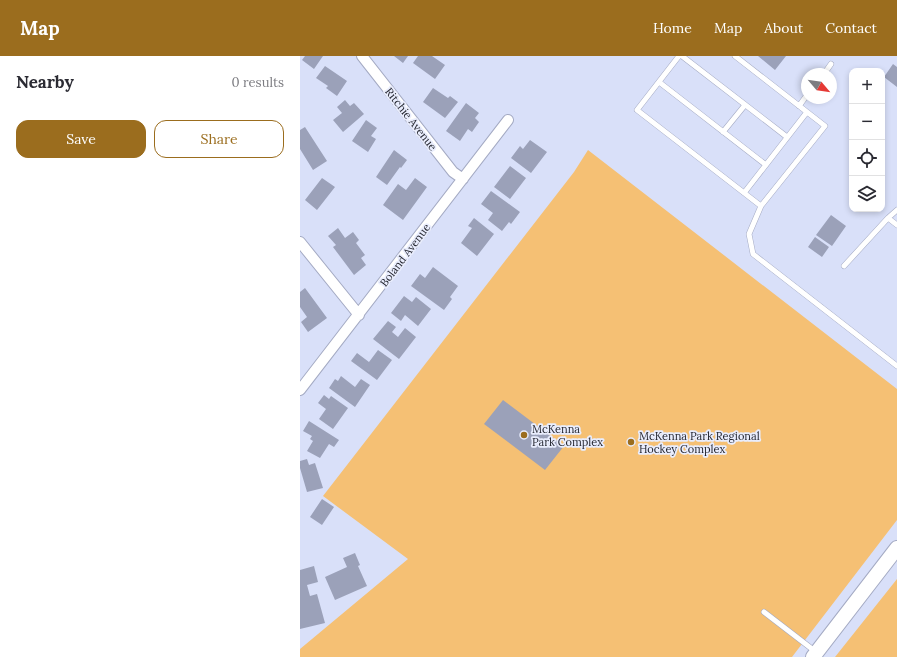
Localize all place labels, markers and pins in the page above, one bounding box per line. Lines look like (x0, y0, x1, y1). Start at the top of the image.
place label: McKenna Park Complex (532, 422, 603, 449)
place label: McKenna Park Regional Hockey Complex (639, 429, 760, 456)
marker: McKenna Park Complex (519, 430, 529, 440)
marker: McKenna Park Regional Hockey Complex (626, 437, 636, 447)

